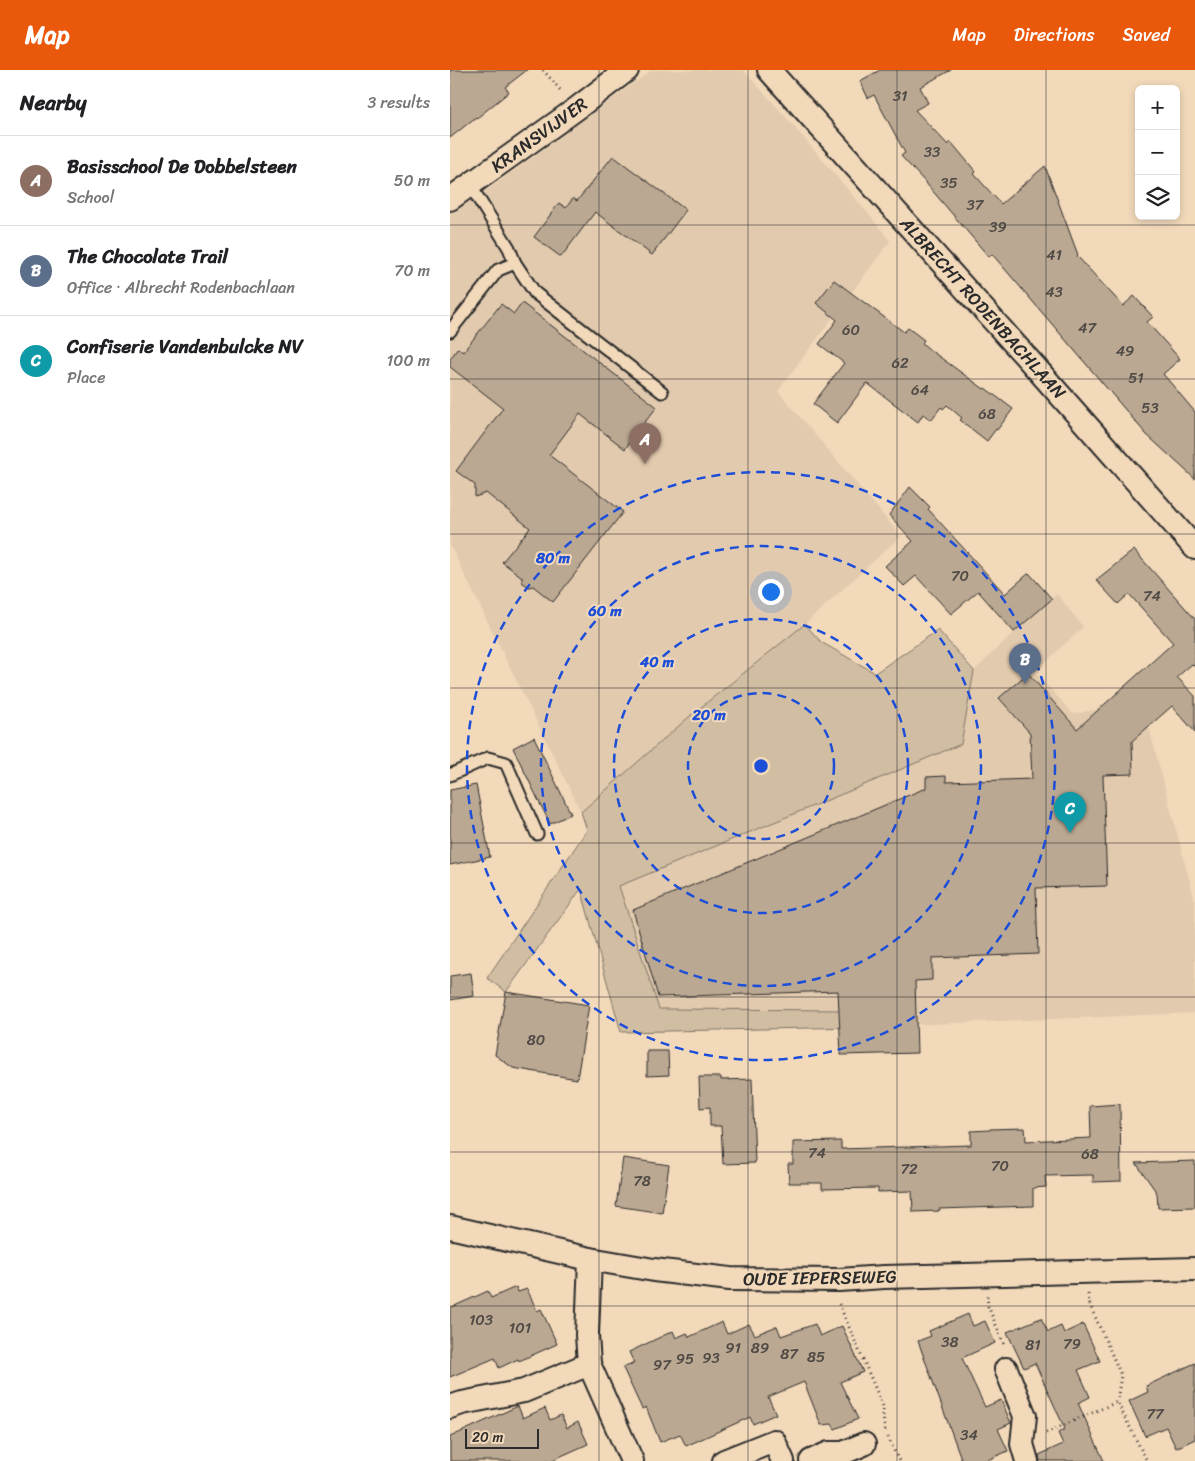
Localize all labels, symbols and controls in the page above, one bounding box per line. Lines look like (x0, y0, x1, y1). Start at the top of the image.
text: Map (25, 14, 69, 56)
text: Map (953, 19, 986, 51)
text: Directions (1014, 19, 1095, 51)
text: Saved (1123, 19, 1170, 51)
house number: 31 (893, 83, 907, 109)
text: Nearby (20, 84, 86, 122)
map controls (1135, 85, 1180, 220)
button: + (1135, 85, 1180, 130)
text: 3 results (367, 88, 430, 117)
street label: KRANSVIJVER (484, 89, 595, 181)
button: − (1135, 130, 1180, 175)
house number: 33 (924, 139, 940, 165)
text: Basisschool De Dobbelsteen (67, 150, 297, 183)
text: A (31, 166, 41, 195)
text: 50 m (394, 166, 430, 195)
house number: 35 (940, 170, 958, 196)
button: layers (1135, 175, 1180, 220)
text: School (67, 183, 114, 212)
house number: 37 (967, 192, 985, 218)
street label: ALBRECHT RODENBACHLAAN (891, 208, 1075, 407)
house number: 39 (989, 214, 1007, 240)
text: The Chocolate Trail (67, 240, 228, 273)
house number: 41 (1046, 242, 1062, 268)
text: B (31, 256, 41, 285)
text: 70 m (394, 256, 430, 285)
text: Office · Albrecht Rodenbachlaan (67, 273, 295, 302)
house number: 43 (1045, 279, 1063, 305)
house number: 47 (1078, 315, 1097, 341)
house number: 60 (842, 317, 860, 343)
text: Confiserie Vandenbulcke NV (67, 330, 303, 363)
house number: 49 (1116, 338, 1134, 364)
text: C (31, 346, 41, 375)
text: 100 m (386, 346, 430, 375)
house number: 62 (891, 350, 909, 376)
text: Place (67, 363, 106, 392)
house number: 51 (1128, 365, 1144, 391)
house number: 64 (911, 377, 929, 403)
house number: 53 (1141, 395, 1159, 421)
house number: 68 (978, 401, 996, 427)
pin: A (629, 423, 661, 464)
text: 80 m (535, 545, 570, 571)
house number: 70 (951, 563, 969, 589)
your location (758, 579, 784, 605)
house number: 74 (1143, 583, 1161, 609)
text: 60 m (587, 598, 622, 624)
pin: B (1009, 643, 1041, 684)
text: 40 m (639, 649, 675, 675)
text: 20 m (691, 702, 726, 728)
centre of rings (752, 757, 770, 775)
pin: C (1054, 792, 1086, 833)
house number: 80 (527, 1027, 545, 1053)
house number: 74 (808, 1140, 826, 1166)
house number: 68 (1081, 1141, 1099, 1167)
house number: 70 (991, 1153, 1009, 1179)
house number: 72 (900, 1156, 918, 1182)
house number: 78 (633, 1168, 651, 1194)
street label: OUDE IEPERSEWEG (743, 1261, 897, 1295)
house number: 103 (469, 1307, 493, 1333)
house number: 101 (509, 1315, 531, 1341)
house number: 38 (941, 1329, 959, 1355)
house number: 79 (1063, 1331, 1081, 1357)
house number: 81 (1025, 1332, 1041, 1358)
house number: 91 (725, 1335, 741, 1361)
house number: 89 (751, 1335, 769, 1361)
house number: 87 (780, 1341, 799, 1367)
house number: 85 (807, 1344, 825, 1370)
house number: 93 (702, 1345, 720, 1371)
house number: 95 (676, 1346, 694, 1372)
house number: 97 (653, 1352, 672, 1378)
house number: 77 (1146, 1401, 1165, 1427)
house number: 34 (960, 1422, 978, 1448)
text: 20 m (472, 1425, 503, 1450)
scale bar (465, 1426, 539, 1449)

